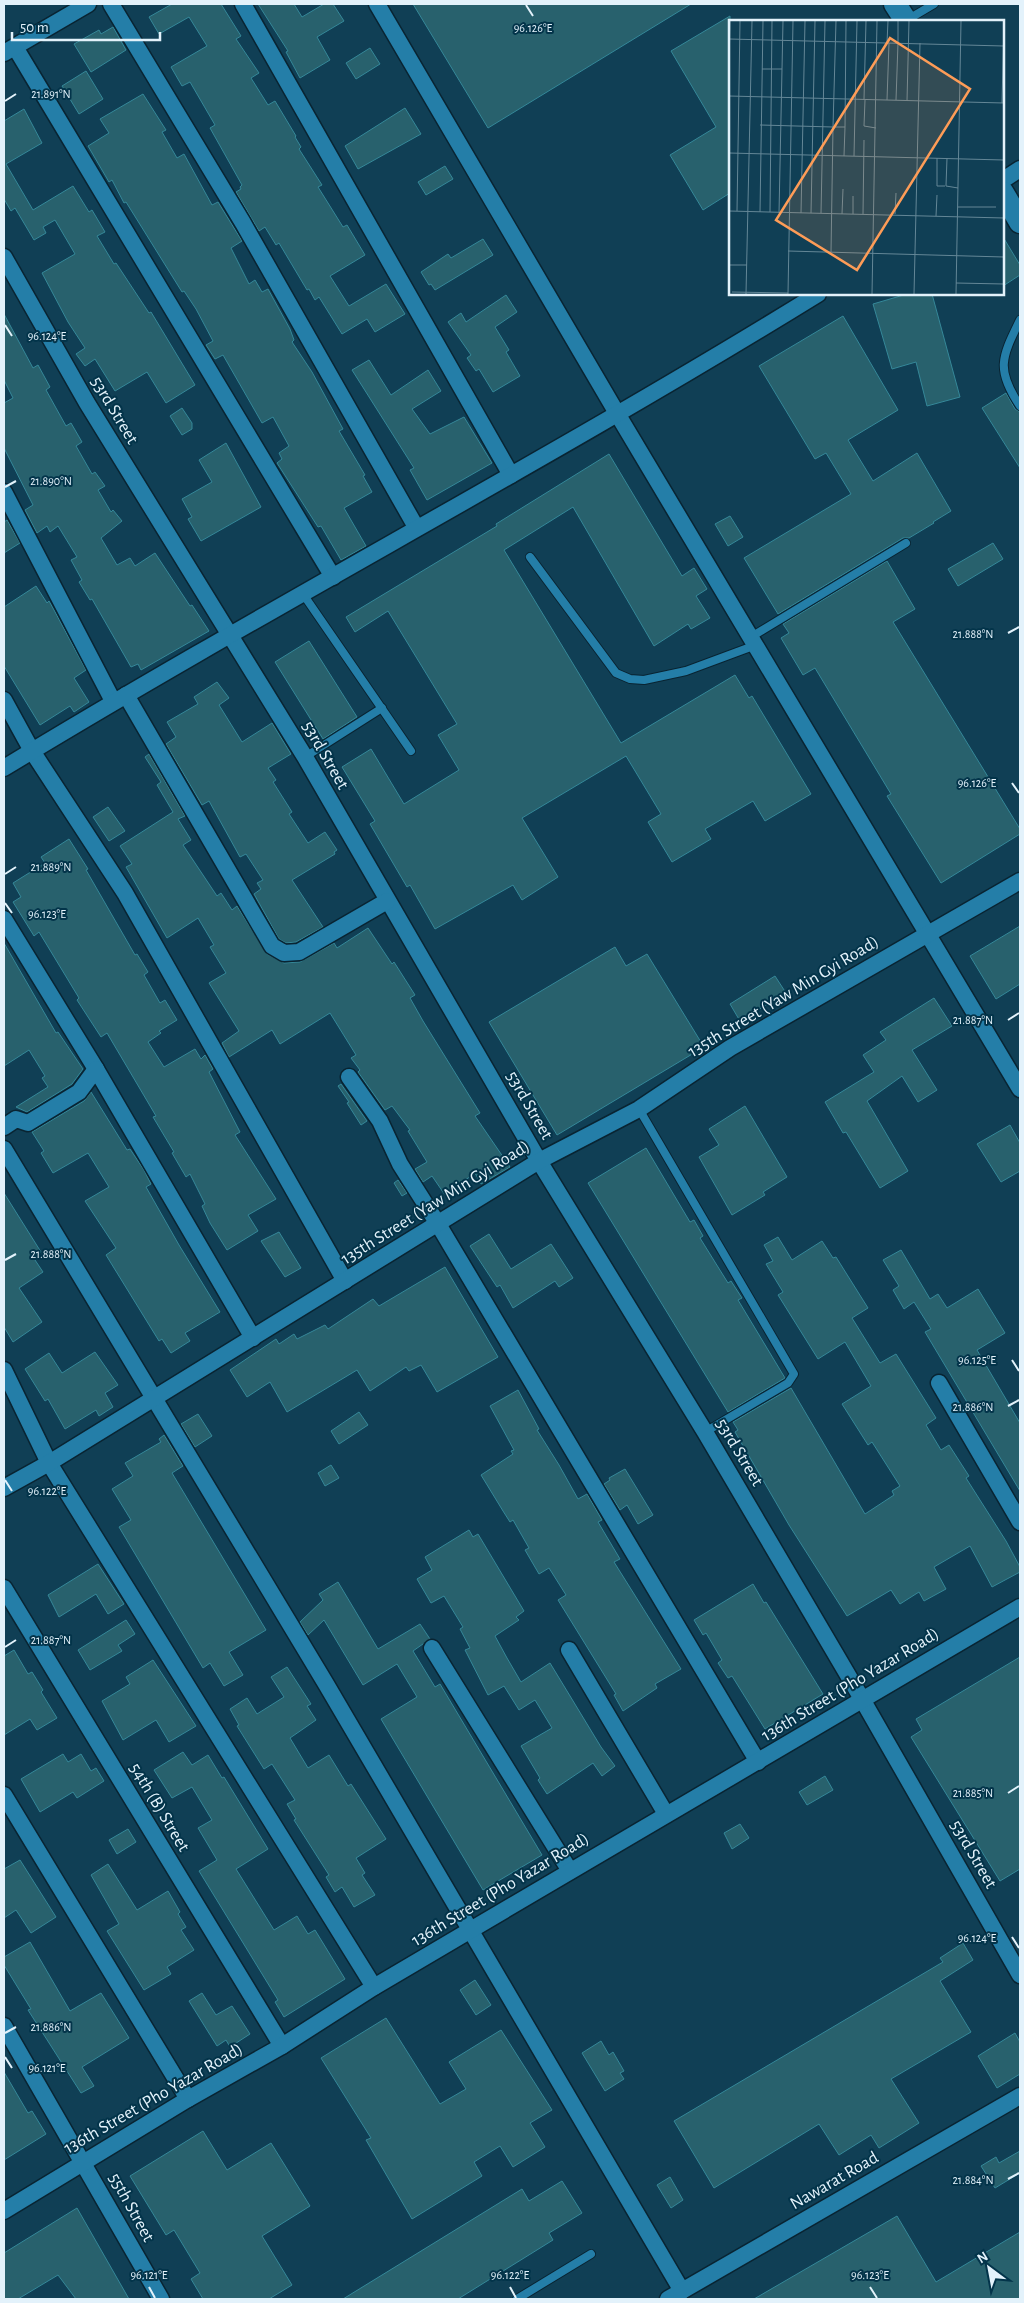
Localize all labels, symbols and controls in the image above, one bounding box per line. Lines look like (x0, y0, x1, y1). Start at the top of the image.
scale bar (12, 10, 160, 42)
text: 50 m (20, 20, 49, 35)
inset map (729, 20, 1004, 295)
text: 96.126°E (514, 22, 552, 34)
text: 21.891°N (31, 88, 71, 100)
text: 96.124°E (28, 330, 67, 342)
street label: 53rd Street (87, 374, 141, 448)
text: 21.890°N (30, 475, 72, 487)
text: 21.888°N (952, 628, 994, 640)
street label: 53rd Street (298, 718, 352, 793)
text: 96.126°E (958, 777, 996, 789)
text: 21.889°N (30, 861, 72, 873)
text: 96.123°E (28, 908, 66, 920)
street label: 135th Street (Yaw Min Gyi Road) (685, 933, 882, 1061)
text: 21.887°N (953, 1014, 993, 1026)
street label: 53rd Street (502, 1068, 556, 1143)
street label: 135th Street (Yaw Min Gyi Road) (338, 1137, 533, 1268)
text: 21.888°N (30, 1248, 72, 1260)
text: 96.125°E (958, 1354, 996, 1366)
text: 21.886°N (952, 1401, 994, 1413)
street label: 53rd Street (712, 1416, 766, 1490)
text: 96.122°E (28, 1485, 66, 1497)
street label: 136th Street (Pho Yazar Road) (759, 1625, 942, 1745)
text: 21.887°N (31, 1634, 71, 1646)
street label: 54th (B) Street (126, 1760, 193, 1855)
text: 21.885°N (953, 1787, 993, 1799)
street label: 53rd Street (946, 1817, 1000, 1892)
street label: 136th Street (Pho Yazar Road) (409, 1830, 592, 1950)
text: 96.124°E (958, 1932, 997, 1944)
text: 21.886°N (30, 2021, 72, 2033)
street label: 136th Street (Pho Yazar Road) (61, 2040, 246, 2158)
text: 96.121°E (28, 2062, 66, 2074)
street label: Nawarat Road (787, 2148, 882, 2213)
street label: 55th Street (105, 2170, 157, 2245)
text: 21.884°N (952, 2174, 994, 2186)
north arrow (964, 2243, 1014, 2293)
text: N (975, 2249, 990, 2266)
text: 96.121°E (130, 2269, 168, 2281)
text: 96.122°E (491, 2269, 529, 2281)
text: 96.123°E (851, 2269, 889, 2281)

